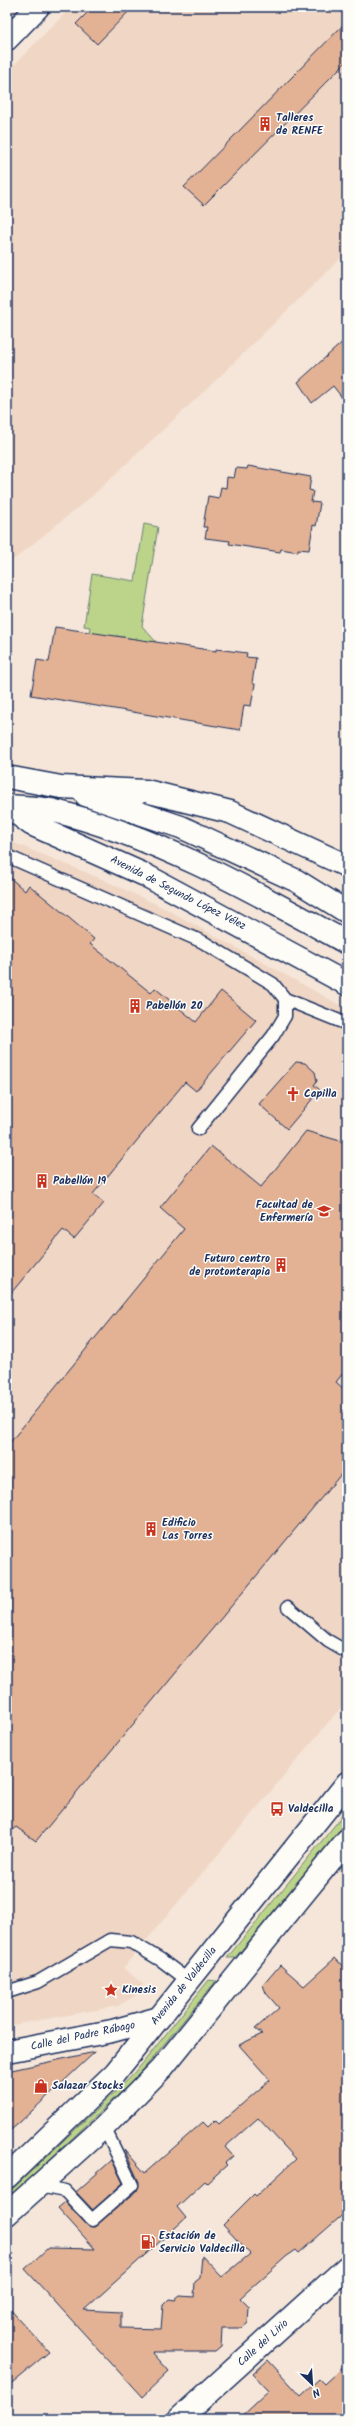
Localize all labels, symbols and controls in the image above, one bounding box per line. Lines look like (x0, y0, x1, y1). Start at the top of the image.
place label: Talleres de RENFE (276, 109, 324, 140)
building icon: Talleres de RENFE (257, 116, 273, 132)
street label: Avenida de Segundo López Vélez (107, 851, 249, 935)
place label: Pabellón 20 (146, 997, 203, 1015)
building icon: Pabellón 20 (127, 998, 143, 1014)
place label: Capilla (304, 1085, 337, 1103)
church icon: Capilla (285, 1086, 301, 1102)
place label: Pabellón 19 (53, 1172, 107, 1190)
building icon: Pabellón 19 (34, 1173, 50, 1189)
place label: Facultad de Enfermería (256, 1196, 314, 1227)
school or university icon: Facultad de Enfermería (316, 1203, 332, 1219)
place label: Futuro centro de protonterapia (189, 1250, 270, 1281)
building icon: Futuro centro de protonterapia (273, 1257, 289, 1273)
place label: Edificio Las Torres (162, 1514, 213, 1545)
building icon: Edificio Las Torres (143, 1521, 159, 1537)
place label: Valdecilla (288, 1800, 334, 1818)
bus stop icon: Valdecilla (269, 1801, 285, 1817)
street label: Avenida de Valdecilla (147, 1943, 221, 2029)
place label: Kinesis (122, 1981, 157, 1999)
place icon: Kinesis (103, 1982, 119, 1998)
street label: Calle del Padre Rábago (29, 2016, 137, 2056)
place label: Salazar Stocks (52, 2077, 124, 2095)
shop icon: Salazar Stocks (33, 2078, 49, 2094)
place label: Estación de Servicio Valdecilla (159, 2227, 245, 2258)
fuel station icon: Estación de Servicio Valdecilla (140, 2234, 156, 2250)
street label: Calle del Lirio (233, 2315, 293, 2371)
north arrow (292, 2364, 332, 2404)
text: N (309, 2383, 323, 2402)

